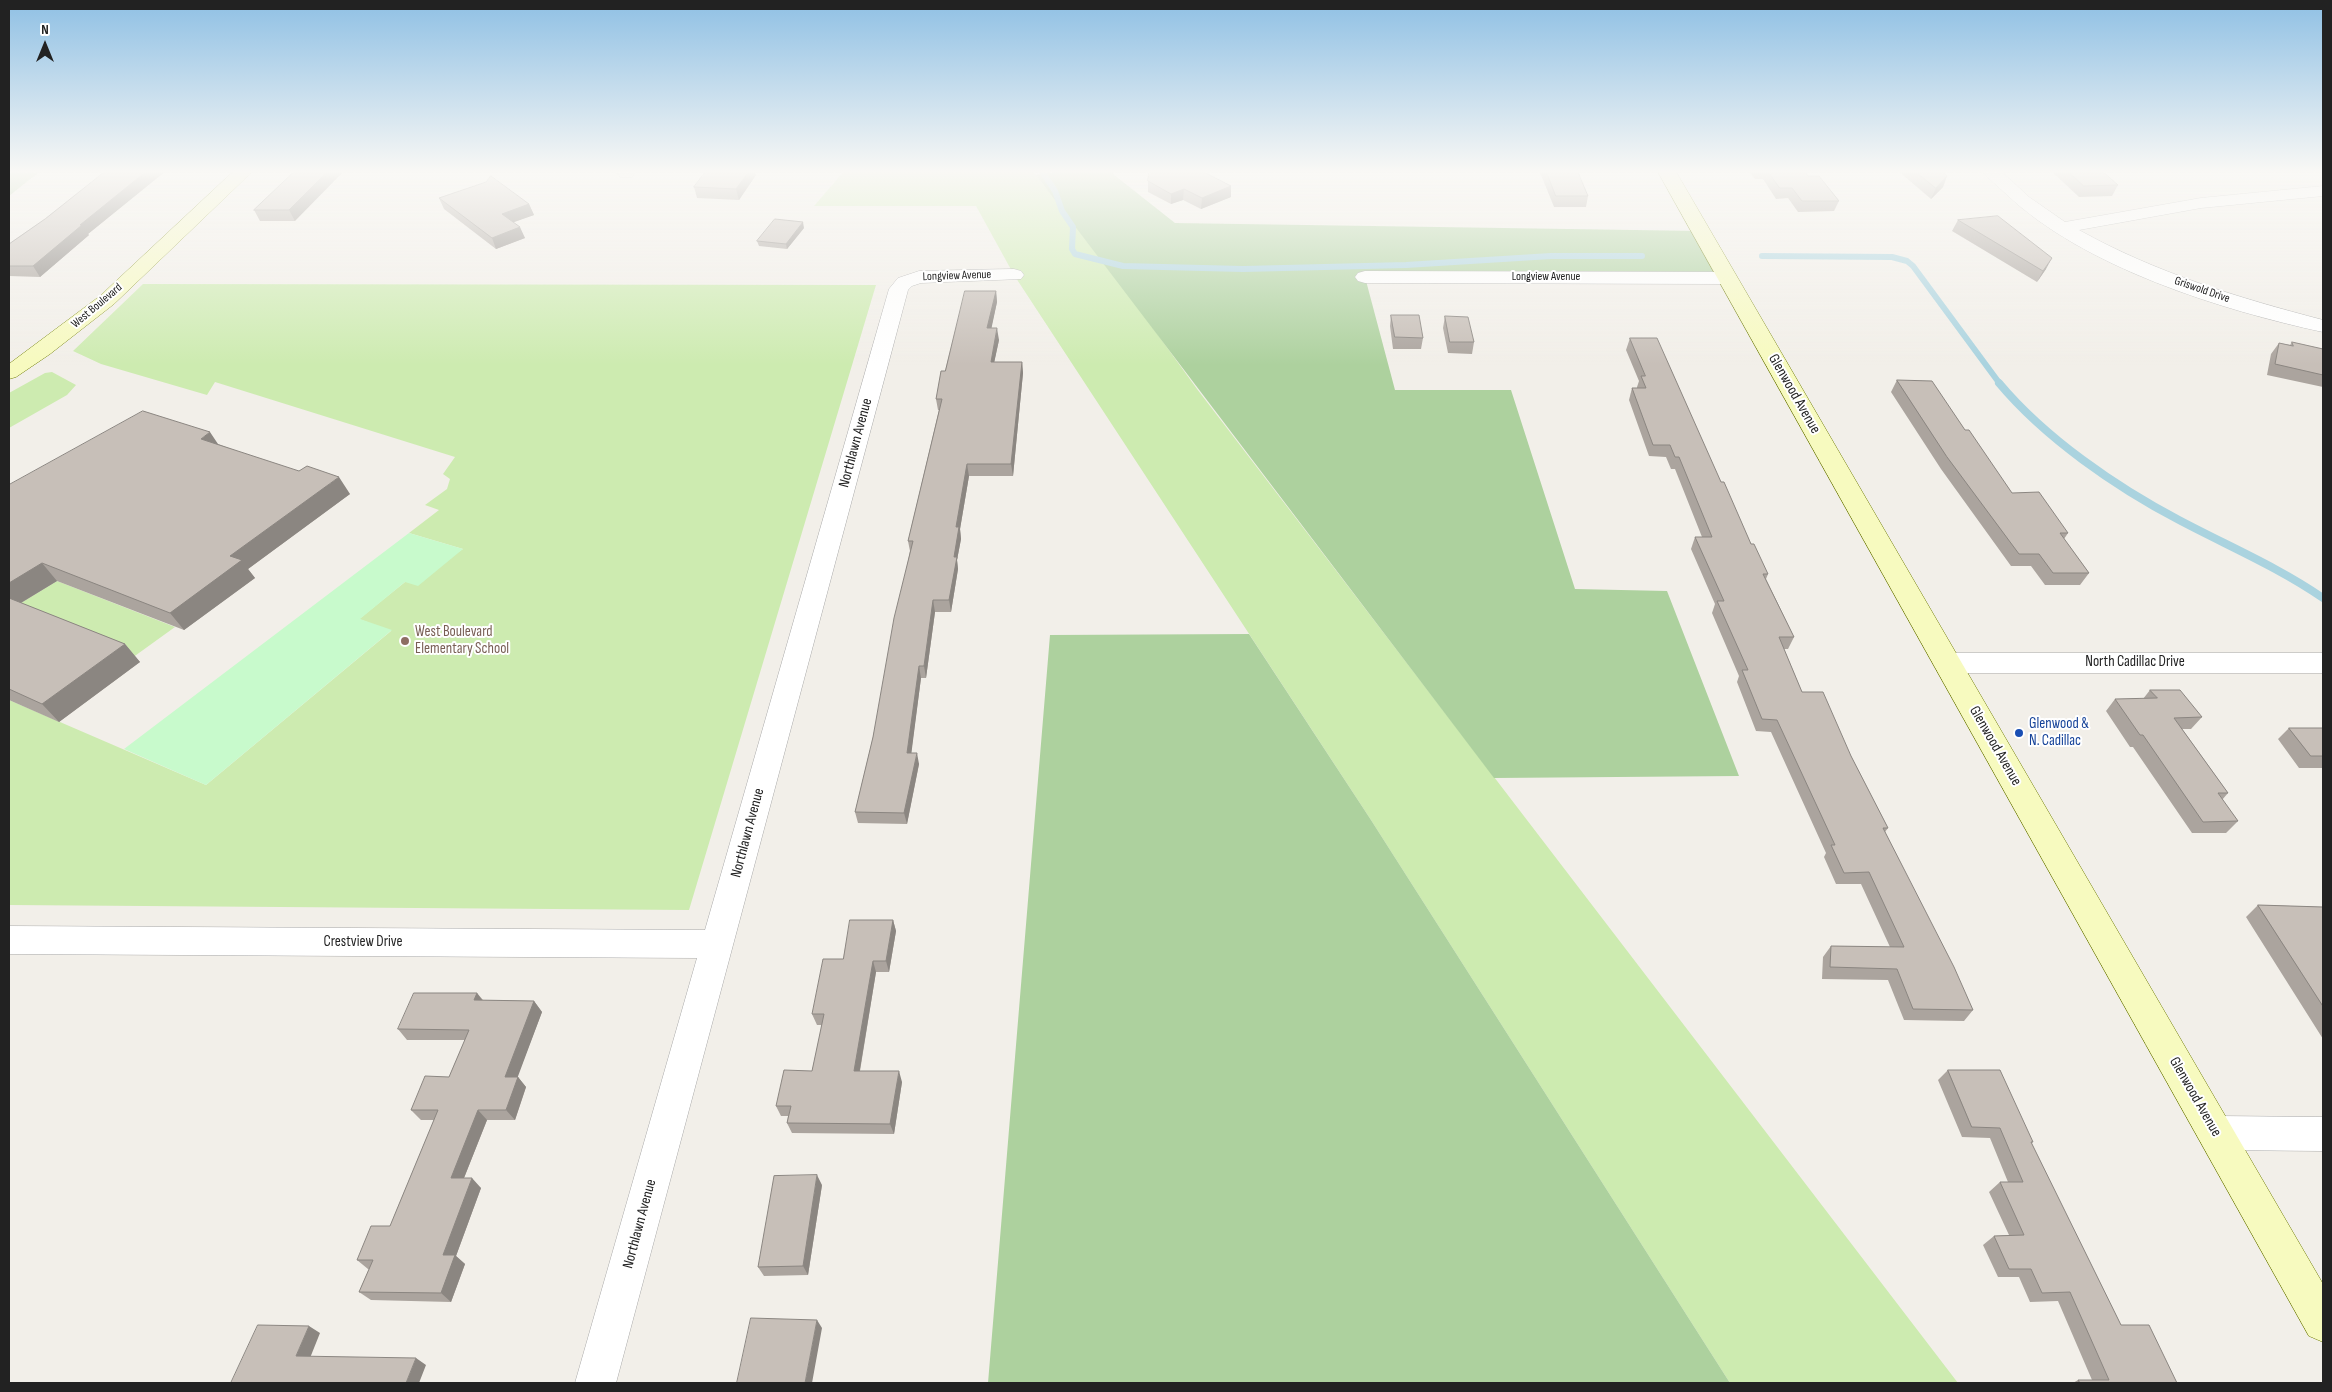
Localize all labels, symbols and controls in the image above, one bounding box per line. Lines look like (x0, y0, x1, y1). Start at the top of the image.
north arrow (20, 20, 70, 70)
text: N (41, 21, 49, 38)
street label: Longview Avenue (922, 268, 992, 284)
street label: Longview Avenue (1512, 270, 1580, 284)
street label: Griswold Drive (2172, 274, 2232, 306)
street label: West Boulevard (69, 281, 125, 331)
street label: Glenwood Avenue (1764, 351, 1824, 437)
street label: Northlawn Avenue (835, 396, 877, 490)
place label: West Boulevard Elementary School (415, 623, 509, 658)
marker: West Boulevard Elementary School (399, 635, 411, 647)
street label: North Cadillac Drive (2085, 653, 2185, 671)
street label: Glenwood Avenue (1965, 703, 2025, 789)
place label: Glenwood & N. Cadillac (2029, 715, 2089, 750)
marker: Glenwood & N. Cadillac (2013, 727, 2025, 739)
street label: Northlawn Avenue (727, 786, 769, 880)
street label: Crestview Drive (324, 933, 402, 951)
street label: Glenwood Avenue (2165, 1054, 2225, 1140)
street label: Northlawn Avenue (619, 1177, 661, 1271)

